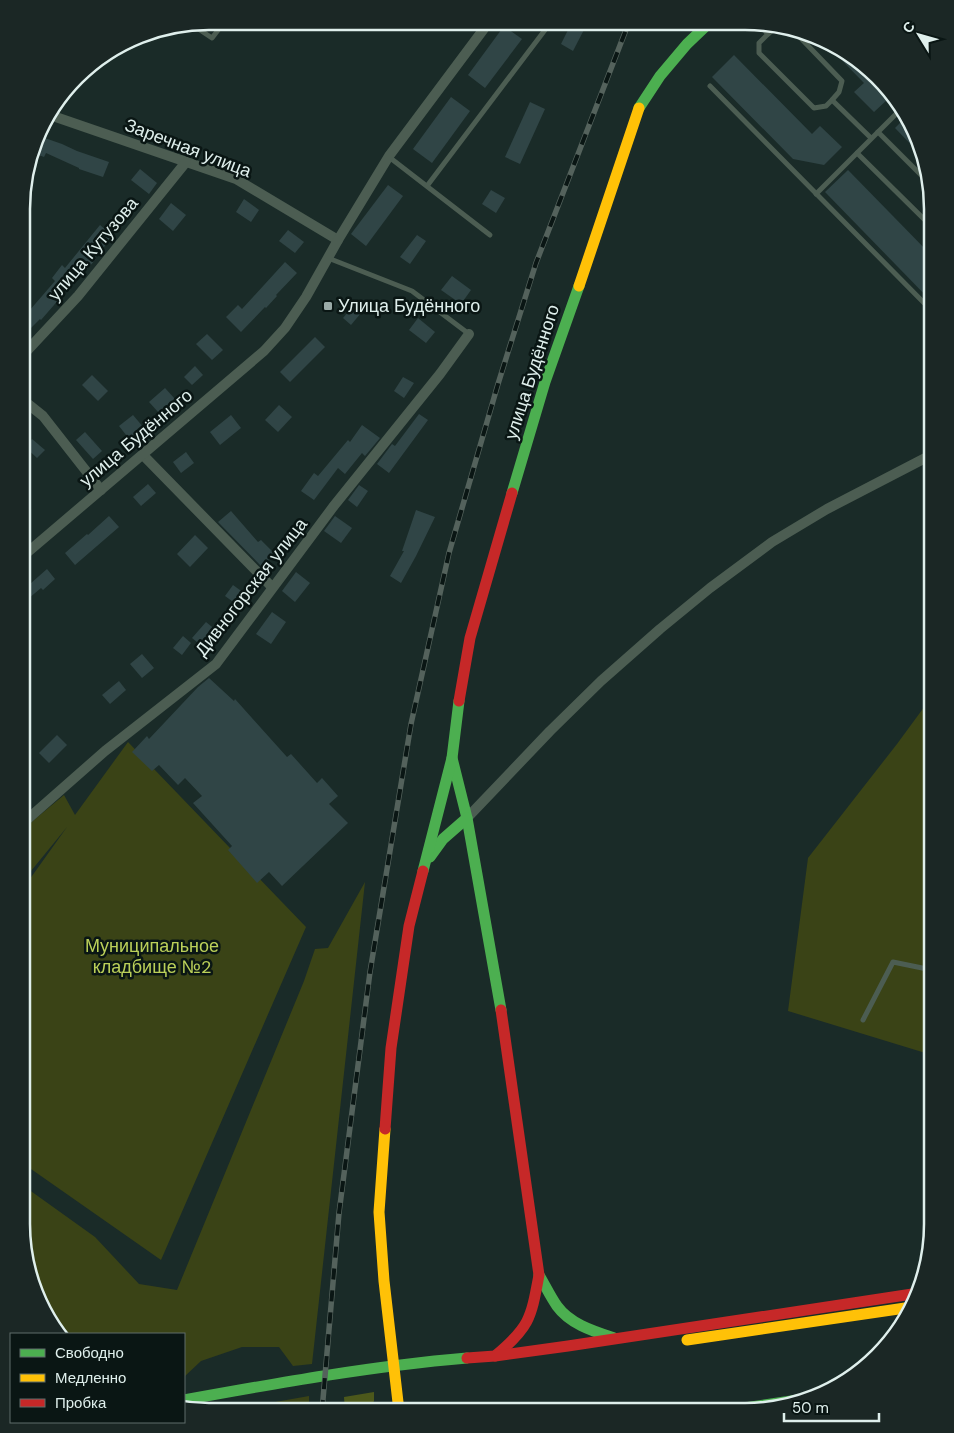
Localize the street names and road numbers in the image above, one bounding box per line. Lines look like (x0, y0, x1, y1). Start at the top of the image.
street label: Заречная улица (121, 113, 256, 184)
street label: улица Кутузова (42, 191, 144, 306)
street label: улица Будённого (499, 301, 565, 443)
street label: улица Будённого (74, 384, 198, 492)
street label: Дивногорская улица (189, 512, 313, 661)

